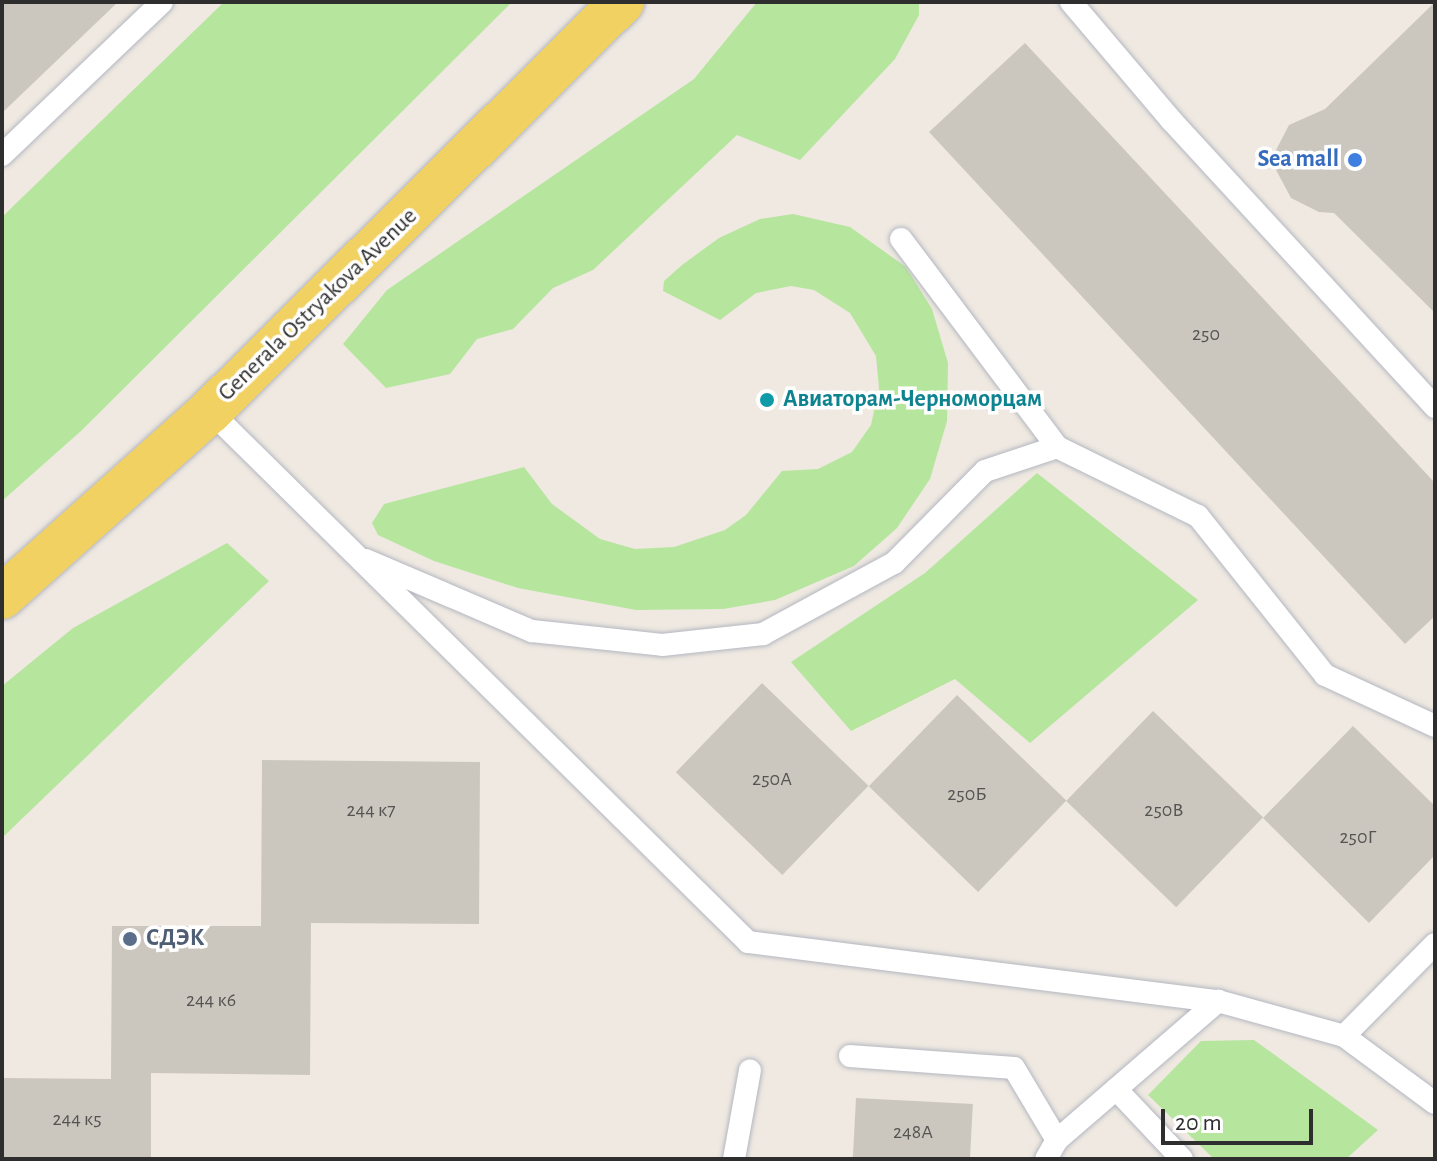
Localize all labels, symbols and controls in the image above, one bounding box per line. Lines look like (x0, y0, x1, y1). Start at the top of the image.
place label: Sea mall (1257, 146, 1339, 174)
marker: Sea mall (1346, 151, 1364, 169)
street label: Generala Ostryakova Avenue (212, 202, 424, 408)
house number: 250 (1192, 322, 1220, 346)
place label: Авиаторам-Черноморцам (783, 386, 1042, 414)
marker: Авиаторам-Черноморцам (758, 391, 776, 409)
house number: 250А (752, 767, 792, 791)
house number: 250Б (947, 782, 987, 806)
house number: 244 к7 (346, 798, 396, 822)
house number: 250В (1144, 798, 1184, 822)
house number: 250Г (1340, 825, 1376, 849)
place label: СДЭК (146, 925, 204, 953)
marker: СДЭК (121, 930, 139, 948)
house number: 244 к6 (186, 988, 236, 1012)
scale bar (1165, 1093, 1317, 1143)
house number: 244 к5 (52, 1107, 102, 1131)
text: 20 m (1175, 1111, 1222, 1135)
house number: 248А (893, 1120, 933, 1144)

